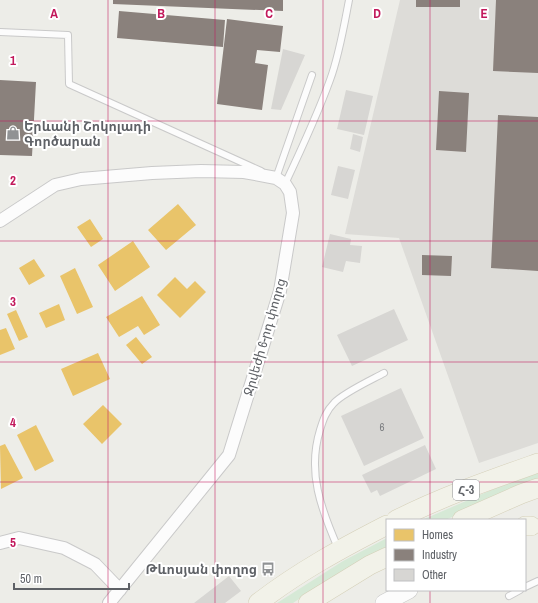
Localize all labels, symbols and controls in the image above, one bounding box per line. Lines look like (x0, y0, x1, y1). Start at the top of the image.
text: A (50, 5, 58, 22)
text: B (157, 5, 165, 22)
text: C (265, 5, 273, 22)
text: D (373, 5, 381, 22)
text: E (480, 5, 488, 22)
text: 1 (10, 52, 16, 69)
place label: Երևանի Շոկոլադի Գործարան (24, 118, 151, 150)
shop icon: Երևանի Շոկոլադի Գործարան (5, 125, 21, 141)
text: 2 (10, 172, 16, 189)
street label: Ջրվեժի 6-րդ փողոց (240, 276, 289, 398)
text: 3 (10, 293, 16, 310)
text: 4 (10, 414, 16, 431)
house number: 6 (379, 420, 385, 434)
road number: Հ-3 (453, 480, 479, 500)
legend (386, 519, 526, 591)
text: Homes (422, 527, 453, 543)
text: 5 (10, 534, 16, 551)
text: Industry (422, 547, 457, 563)
place label: Թևոսյան փողոց (146, 561, 257, 578)
bus stop icon: Թևոսյան փողոց (260, 561, 276, 577)
scale bar (14, 565, 129, 591)
text: Other (422, 567, 447, 583)
text: 50 m (20, 571, 42, 587)

